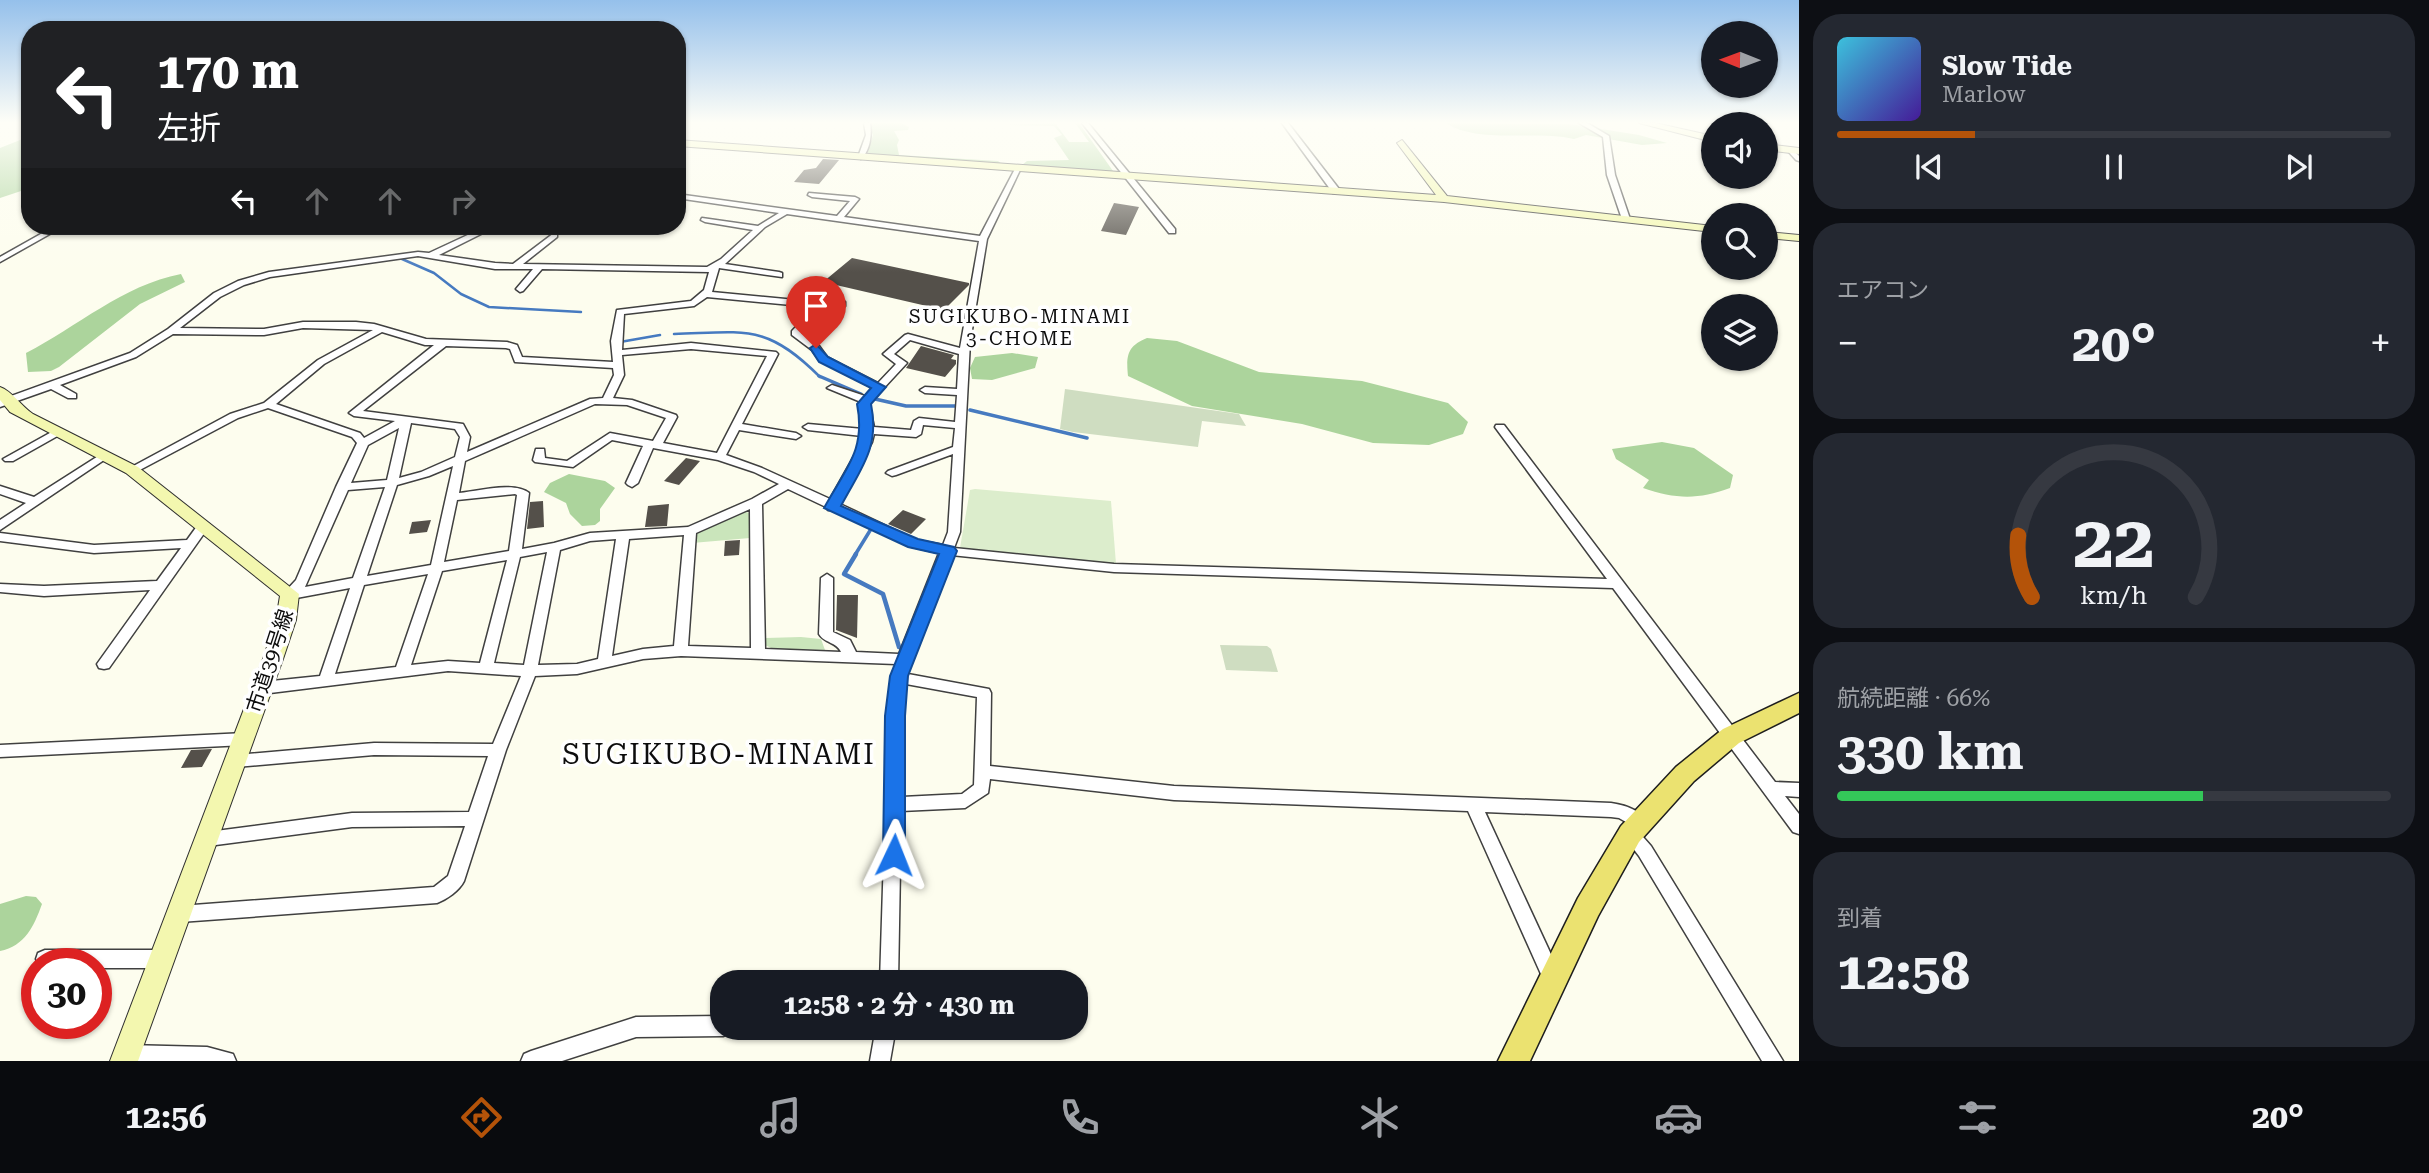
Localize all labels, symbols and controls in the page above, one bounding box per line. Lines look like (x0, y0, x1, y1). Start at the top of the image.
north arrow (1701, 21, 1778, 98)
map controls (1701, 21, 1778, 371)
text: 170 m (157, 43, 299, 100)
icon: left (42, 49, 133, 140)
text: Slow Tide (1942, 51, 2072, 81)
text: Marlow (1942, 81, 2025, 108)
text: 左折 (157, 109, 221, 147)
button: sound (1701, 112, 1778, 189)
icon: previous (1910, 148, 1948, 186)
icon: pause (2095, 148, 2133, 186)
icon: next (2280, 148, 2318, 186)
icon: left (225, 182, 263, 220)
icon: ahead (298, 182, 336, 220)
icon: ahead (371, 182, 409, 220)
icon: right (444, 182, 482, 220)
button: search (1701, 203, 1778, 280)
pin (786, 276, 846, 348)
text: エアコン (1837, 277, 1929, 304)
icon: arrive (797, 287, 835, 325)
button: layers (1701, 294, 1778, 371)
district label: SUGIKUBO-MINAMI 3-CHOME (909, 305, 1131, 350)
text: 20° (2072, 313, 2156, 374)
text: − (1837, 321, 1858, 365)
text: + (2370, 321, 2391, 365)
text: 22 (2073, 500, 2155, 585)
text: km/h (2081, 580, 2147, 609)
street label: 市道39号線 (242, 606, 298, 716)
text: 航続距離 · 66% (1837, 685, 1990, 712)
text: 330 km (1837, 721, 2024, 782)
district label: SUGIKUBO-MINAMI (562, 738, 876, 771)
position arrow (857, 818, 931, 892)
text: 到着 (1837, 905, 1883, 932)
text: 12:58 (1837, 941, 1970, 1002)
speed limit sign: 30 (21, 948, 112, 1039)
text: 12:58 · 2 分 · 430 m (783, 990, 1015, 1020)
icon: directions (457, 1093, 506, 1142)
icon: music (756, 1093, 805, 1142)
icon: phone (1055, 1093, 1104, 1142)
icon: climate (1355, 1093, 1404, 1142)
icon: car (1654, 1093, 1703, 1142)
icon: filters (1953, 1093, 2002, 1142)
text: 12:56 (125, 1098, 207, 1136)
text: 20° (2252, 1098, 2304, 1136)

